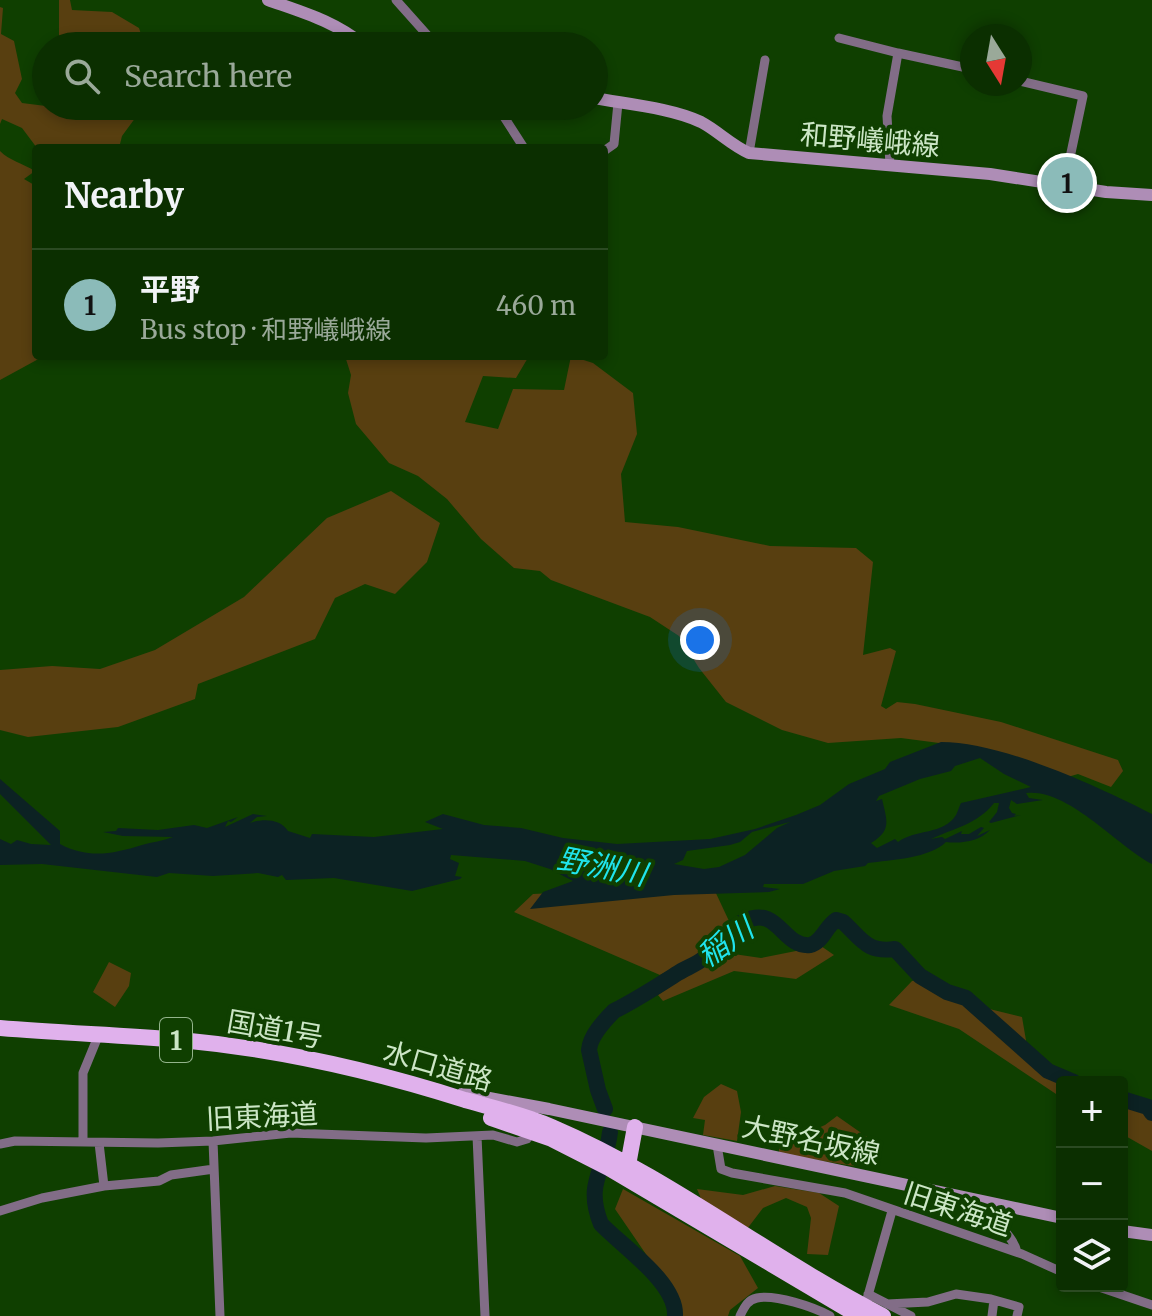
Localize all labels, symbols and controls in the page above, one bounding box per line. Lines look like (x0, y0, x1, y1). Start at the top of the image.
north arrow (960, 24, 1032, 96)
search box (32, 32, 608, 120)
icon: search (60, 54, 104, 98)
text: Search here (124, 57, 292, 95)
street label: 和野嶬峨線 (799, 116, 941, 164)
pin: 1 (1041, 153, 1093, 213)
text: Nearby (64, 175, 184, 217)
text: 平野 (140, 270, 200, 308)
text: 1 (84, 289, 96, 322)
text: 460 m (496, 289, 576, 322)
text: Bus stop · 和野嶬峨線 (140, 313, 391, 346)
your location (680, 620, 720, 660)
water label: 野洲川 (554, 839, 653, 894)
water label: 稲川 (690, 908, 763, 975)
street label: 国道1号 (224, 1003, 326, 1055)
road number: 1 (160, 1018, 192, 1062)
street label: 水口道路 (379, 1033, 497, 1099)
map controls (1056, 1076, 1128, 1292)
button: + (1056, 1076, 1128, 1148)
street label: 旧東海道 (205, 1095, 319, 1137)
street label: 大野名坂線 (739, 1108, 883, 1172)
button: − (1056, 1148, 1128, 1220)
street label: 旧東海道 (899, 1175, 1017, 1243)
button: layers (1056, 1220, 1128, 1292)

